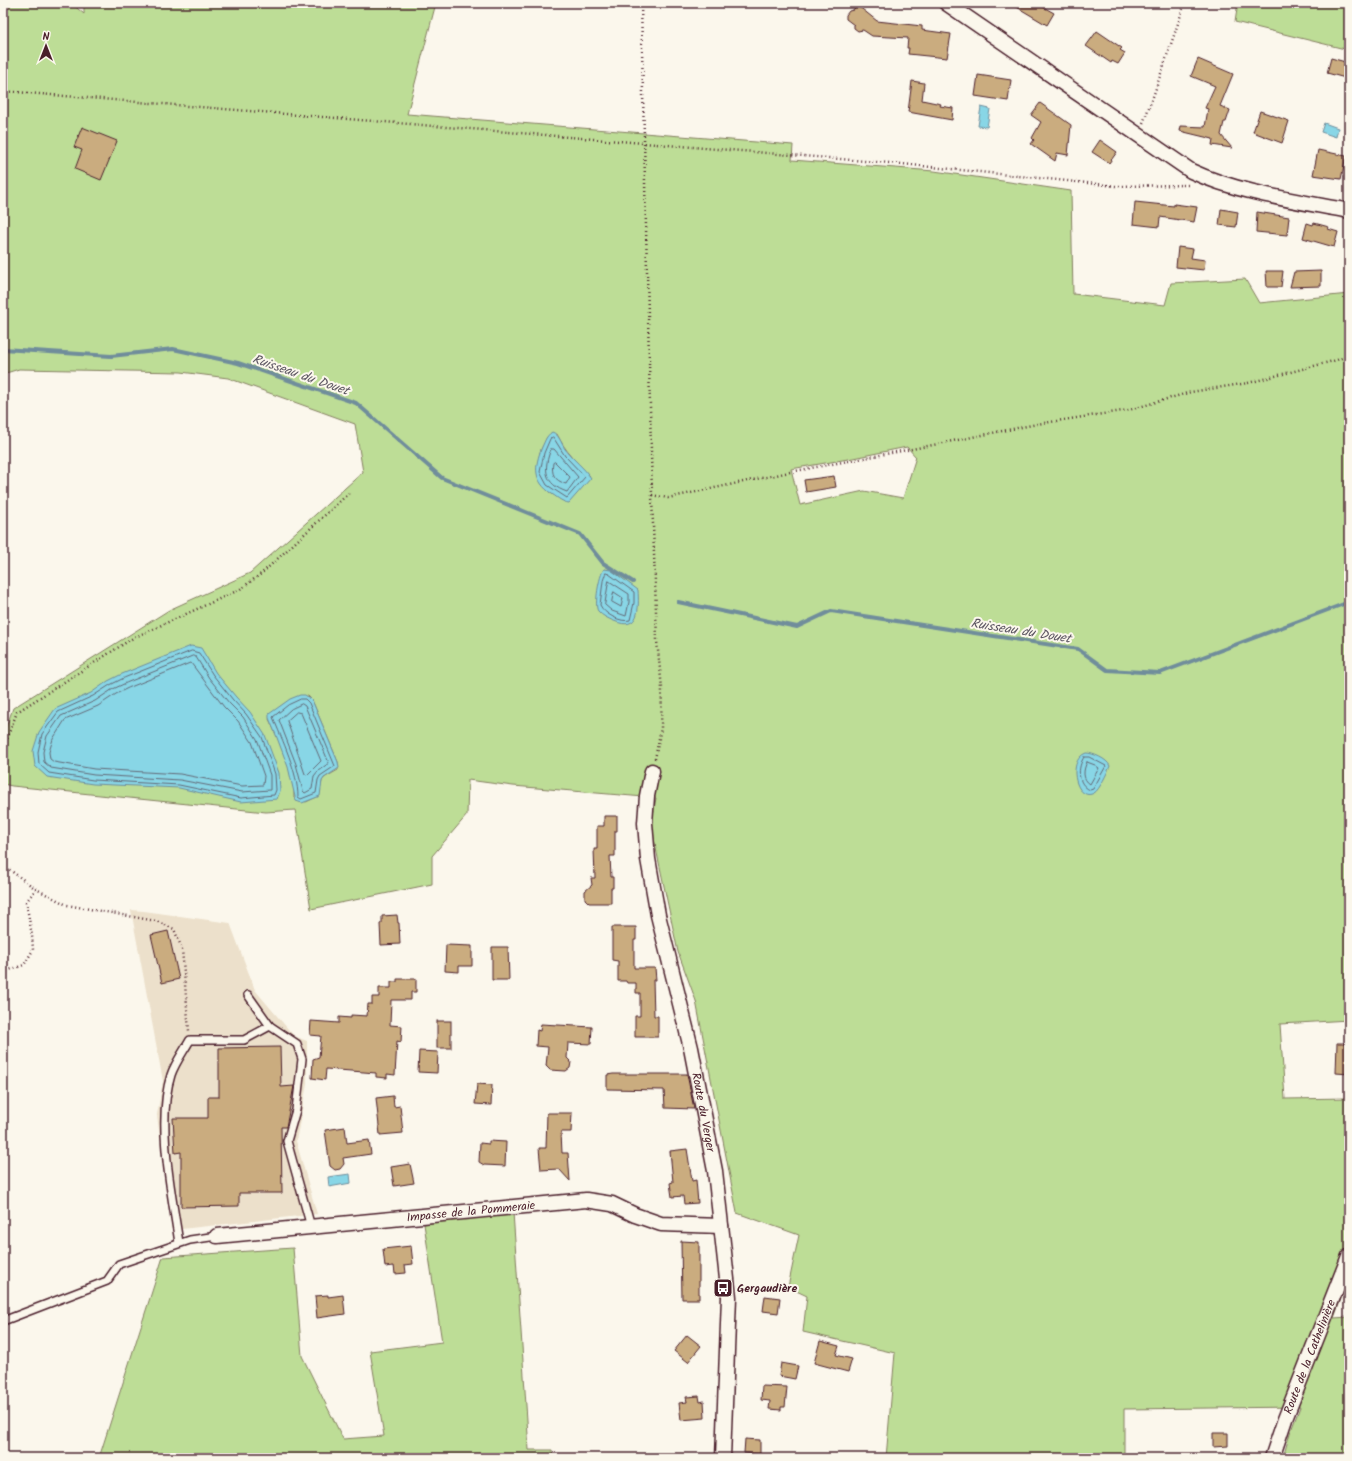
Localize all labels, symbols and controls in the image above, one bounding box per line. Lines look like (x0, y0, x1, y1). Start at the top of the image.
north arrow (26, 26, 66, 66)
text: N (43, 28, 50, 46)
water label: Ruisseau du Douet (249, 349, 353, 402)
water label: Ruisseau du Douet (969, 613, 1074, 650)
street label: Route du Verger (686, 1071, 720, 1155)
street label: Impasse de la Pommeraie (406, 1196, 537, 1227)
bus stop icon: Gergaudière (712, 1277, 734, 1299)
place label: Gergaudière (737, 1279, 797, 1298)
street label: Route de la Cathelinière (1279, 1296, 1341, 1417)

